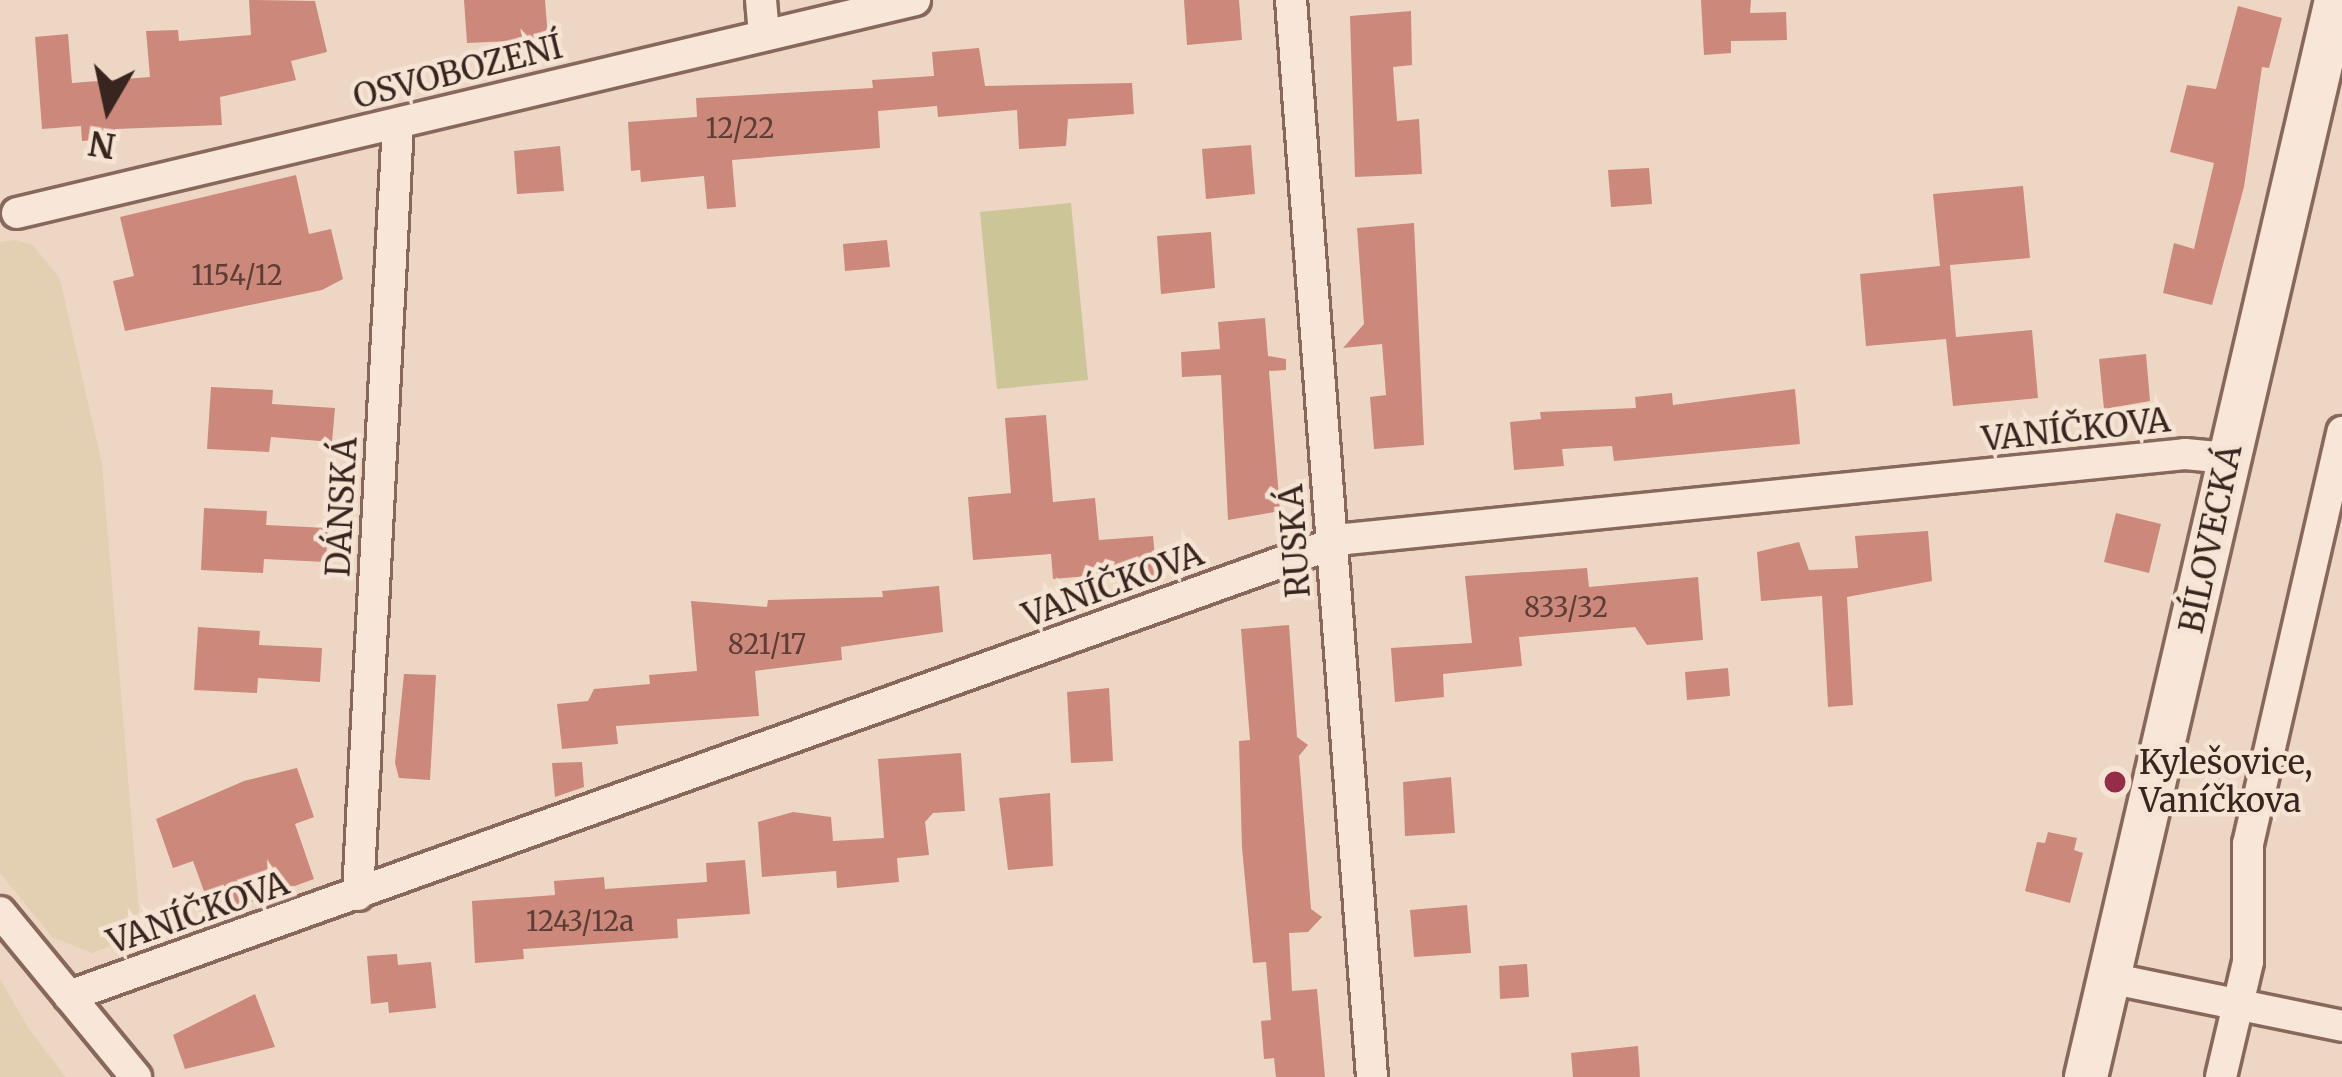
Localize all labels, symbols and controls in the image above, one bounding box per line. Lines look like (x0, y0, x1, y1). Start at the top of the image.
street label: OSVOBOZENÍ (349, 27, 567, 117)
north arrow (48, 48, 168, 168)
house number: 12/22 (706, 113, 774, 145)
text: N (86, 122, 118, 166)
house number: 1154/12 (191, 260, 283, 292)
street label: VANÍČKOVA (1980, 400, 2172, 460)
street label: DÁNSKÁ (319, 436, 365, 578)
street label: BÍLOVECKÁ (2172, 441, 2250, 637)
street label: RUSKÁ (1271, 483, 1319, 599)
street label: VANÍČKOVA (1017, 534, 1209, 636)
house number: 833/32 (1524, 592, 1608, 624)
house number: 821/17 (728, 629, 806, 661)
place label: Kylešovice, Vaníčkova (2139, 743, 2313, 821)
marker: Kylešovice, Vaníčkova (2102, 769, 2128, 795)
street label: VANÍČKOVA (102, 864, 294, 962)
house number: 1243/12a (526, 906, 634, 938)

